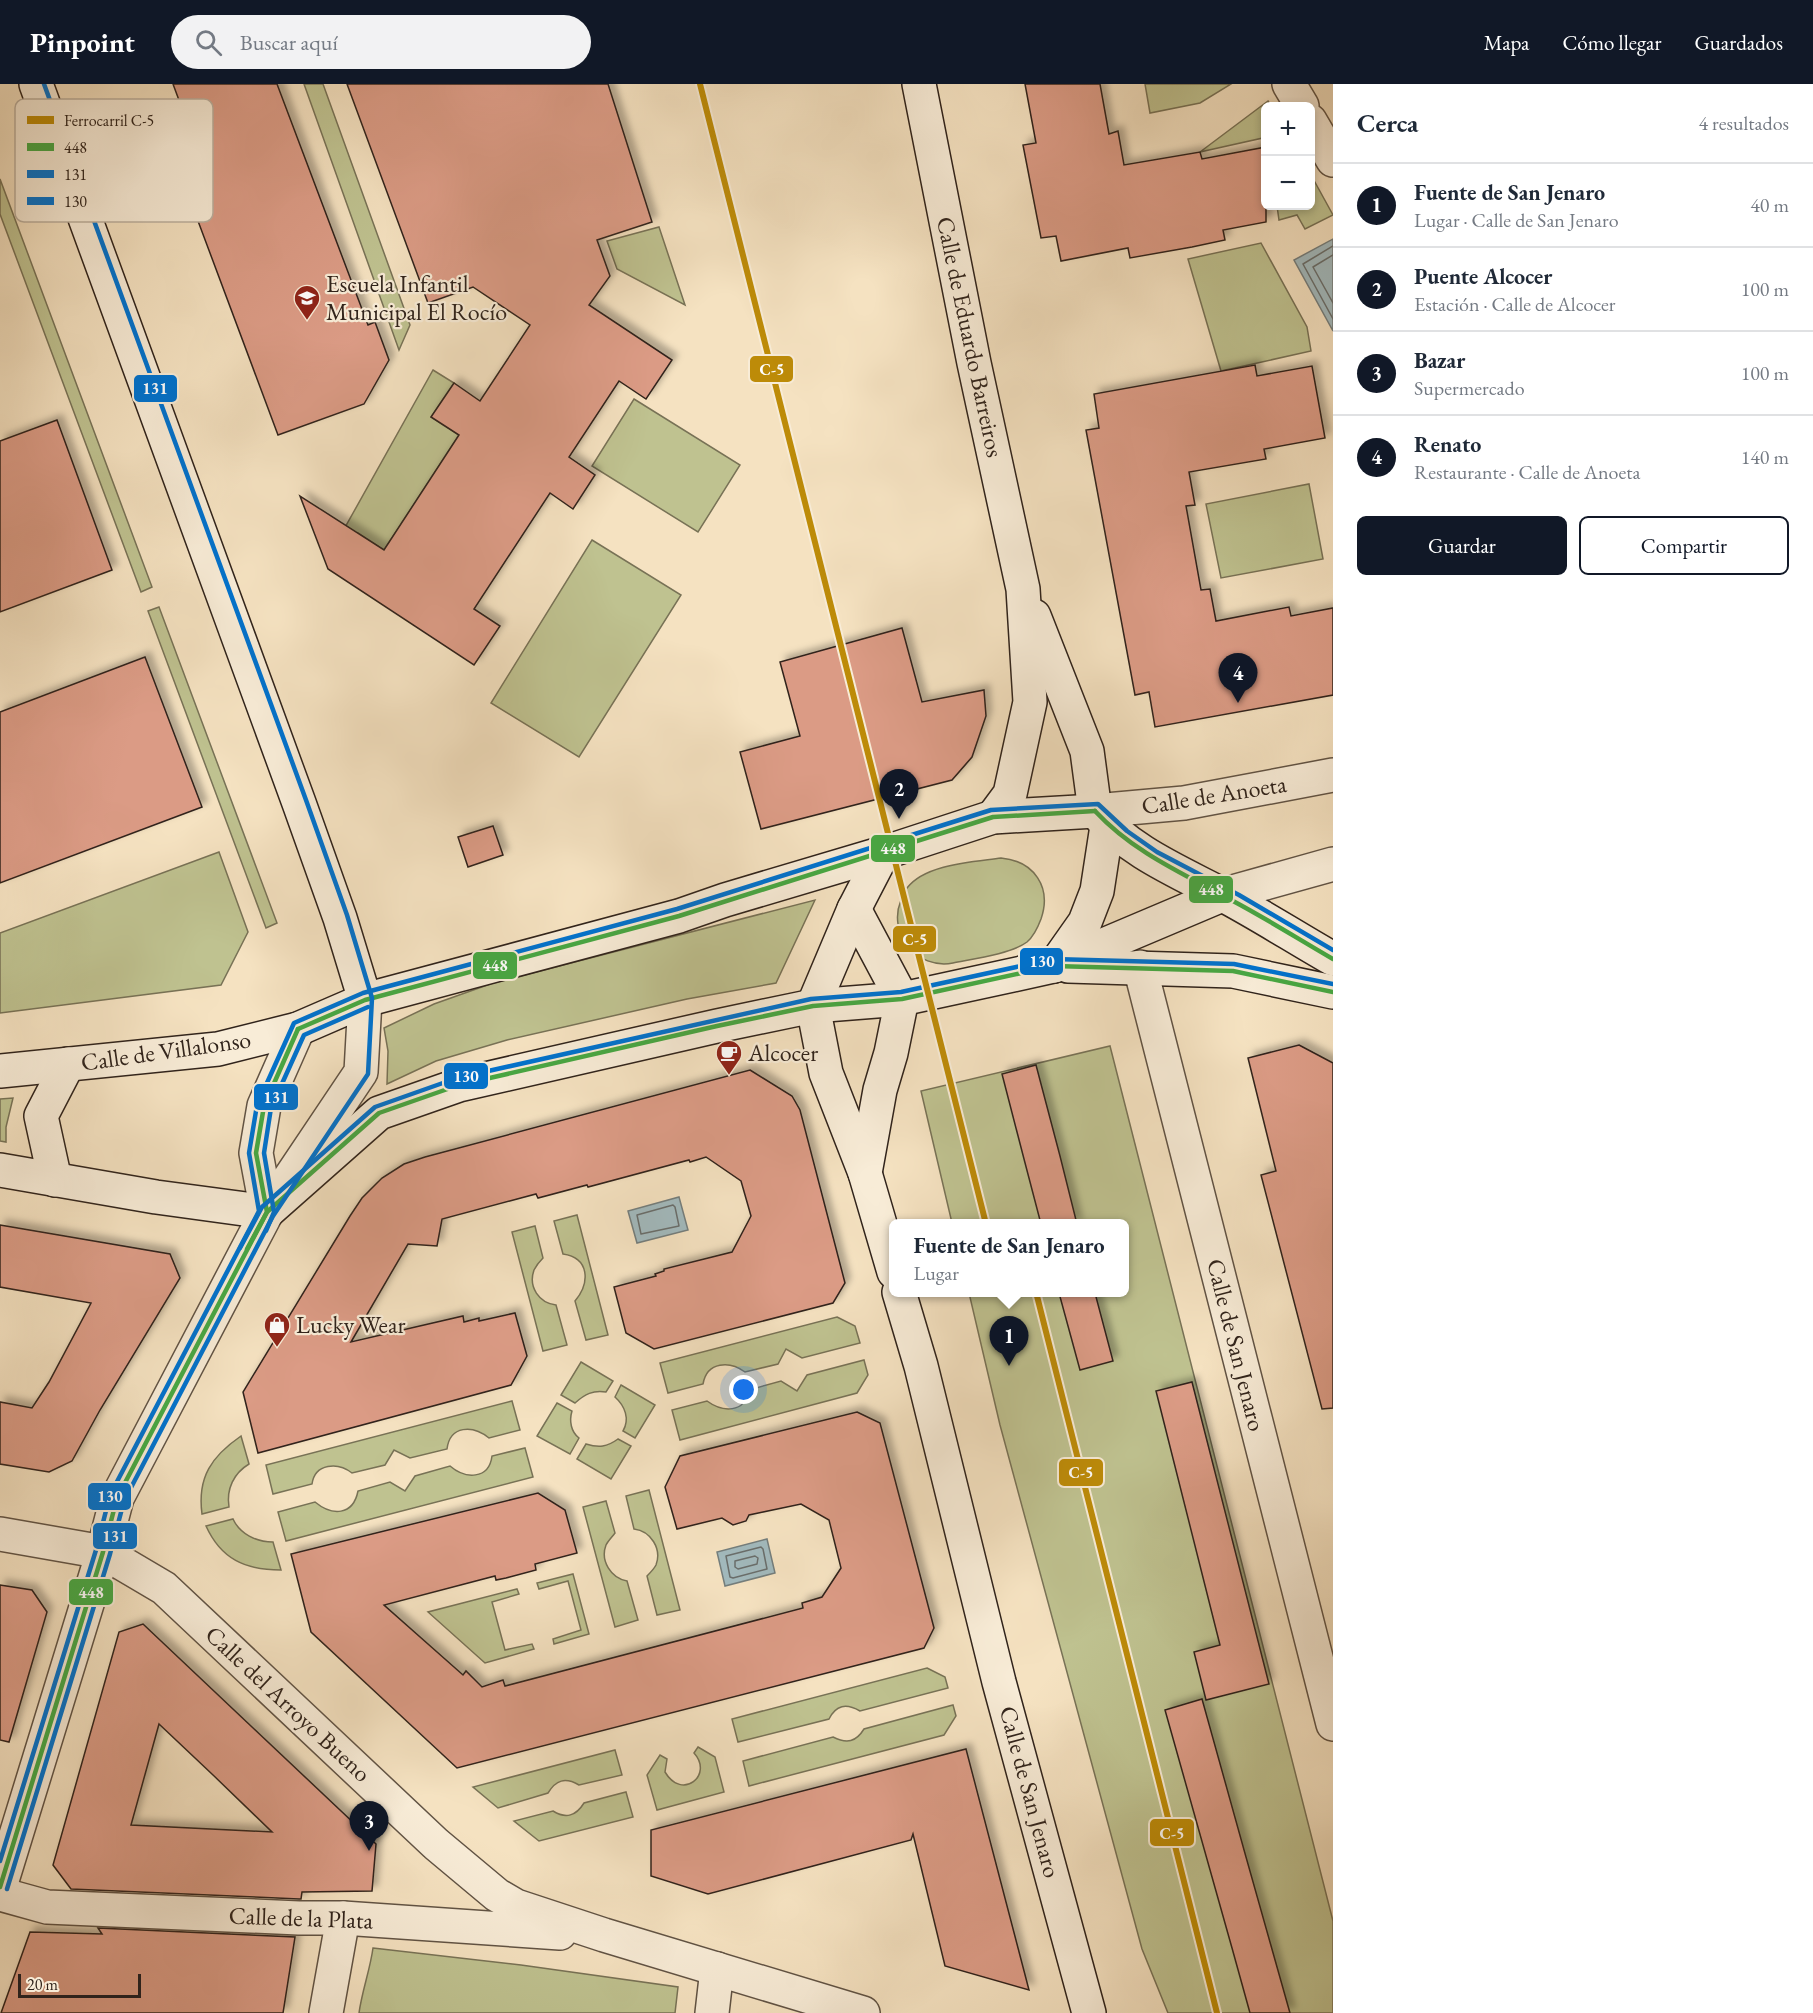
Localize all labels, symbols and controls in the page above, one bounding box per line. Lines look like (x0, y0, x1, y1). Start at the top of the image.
search box (171, 15, 591, 69)
text: Pinpoint (30, 24, 135, 60)
icon: search (192, 26, 225, 59)
text: Buscar aquí (240, 28, 338, 57)
text: Mapa (1484, 29, 1529, 56)
text: Cómo llegar (1562, 29, 1661, 56)
text: Guardados (1694, 29, 1783, 56)
legend (15, 99, 213, 222)
map controls (1261, 102, 1315, 210)
button: + (1261, 102, 1315, 156)
text: Cerca (1357, 106, 1418, 140)
text: Ferrocarril C-5 (64, 110, 154, 131)
text: 4 resultados (1698, 110, 1789, 136)
text: 448 (64, 137, 87, 158)
button: − (1261, 156, 1315, 210)
text: 131 (64, 164, 87, 185)
text: Fuente de San Jenaro (1414, 178, 1605, 207)
text: 130 (64, 191, 87, 212)
text: 1 (1371, 192, 1382, 218)
text: 40 m (1750, 192, 1789, 218)
text: Lugar · Calle de San Jenaro (1414, 207, 1619, 233)
street label: Calle de Eduardo Barreiros (930, 214, 1011, 460)
text: Puente Alcocer (1414, 262, 1552, 291)
place label: Escuela Infantil Municipal El Rocío (326, 268, 507, 327)
text: 2 (1371, 276, 1382, 302)
text: 100 m (1741, 276, 1789, 302)
school or university icon: Escuela Infantil Municipal El Rocío (292, 283, 322, 321)
text: Estación · Calle de Alcocer (1414, 291, 1616, 317)
text: Bazar (1414, 346, 1465, 375)
line badge: C-5 (749, 355, 794, 383)
text: C-5 (760, 359, 784, 380)
text: 3 (1371, 360, 1382, 386)
text: 100 m (1741, 360, 1789, 386)
line badge: 131 (133, 374, 178, 403)
text: Supermercado (1414, 375, 1525, 401)
text: 131 (142, 378, 168, 399)
text: Renato (1414, 430, 1481, 459)
text: 4 (1371, 444, 1382, 470)
text: 140 m (1741, 444, 1789, 470)
text: Restaurante · Calle de Anoeta (1414, 459, 1640, 485)
button: Guardar (1357, 516, 1567, 575)
button: Compartir (1579, 516, 1789, 575)
pin: 4 (1218, 654, 1258, 703)
street label: Calle de Anoeta (1139, 768, 1289, 821)
pin: 2 (880, 770, 918, 819)
line badge: 448 (870, 834, 916, 863)
text: 448 (880, 838, 906, 859)
line badge: 448 (1188, 875, 1234, 904)
text: 448 (1198, 879, 1224, 900)
line badge: C-5 (892, 925, 937, 953)
text: C-5 (903, 929, 927, 950)
line badge: 130 (1019, 947, 1064, 976)
line badge: 448 (472, 951, 518, 980)
text: 130 (1029, 951, 1055, 972)
text: 448 (482, 955, 508, 976)
street label: Calle de Villalonso (79, 1023, 253, 1078)
place label: Alcocer (747, 1037, 818, 1068)
cafe icon: Alcocer (714, 1038, 744, 1076)
line badge: 130 (443, 1062, 489, 1090)
text: 130 (453, 1066, 479, 1087)
line badge: 131 (253, 1083, 299, 1111)
text: 131 (263, 1087, 289, 1108)
popup (889, 1219, 1129, 1297)
text: Fuente de San Jenaro (913, 1231, 1105, 1260)
street label: Calle de San Jenaro (1200, 1256, 1273, 1434)
text: Lugar (913, 1260, 959, 1286)
place label: Lucky Wear (296, 1309, 406, 1340)
shop icon: Lucky Wear (262, 1310, 292, 1348)
pin: 1 (990, 1316, 1028, 1366)
your location (729, 1375, 758, 1404)
line badge: C-5 (1058, 1458, 1104, 1487)
text: C-5 (1069, 1462, 1093, 1483)
line badge: 130 (87, 1482, 132, 1511)
text: 130 (97, 1486, 123, 1507)
line badge: 131 (92, 1522, 138, 1550)
text: 131 (102, 1526, 128, 1547)
line badge: 448 (68, 1578, 114, 1606)
text: 448 (78, 1582, 104, 1603)
street label: Calle del Arroyo Bueno (199, 1619, 378, 1789)
street label: Calle de San Jenaro (993, 1703, 1068, 1881)
pin: 3 (350, 1802, 388, 1851)
line badge: C-5 (1149, 1818, 1195, 1847)
text: C-5 (1160, 1823, 1184, 1844)
street label: Calle de la Plata (228, 1899, 374, 1936)
scale bar (18, 1971, 141, 1998)
text: 20 m (27, 1974, 58, 1995)

